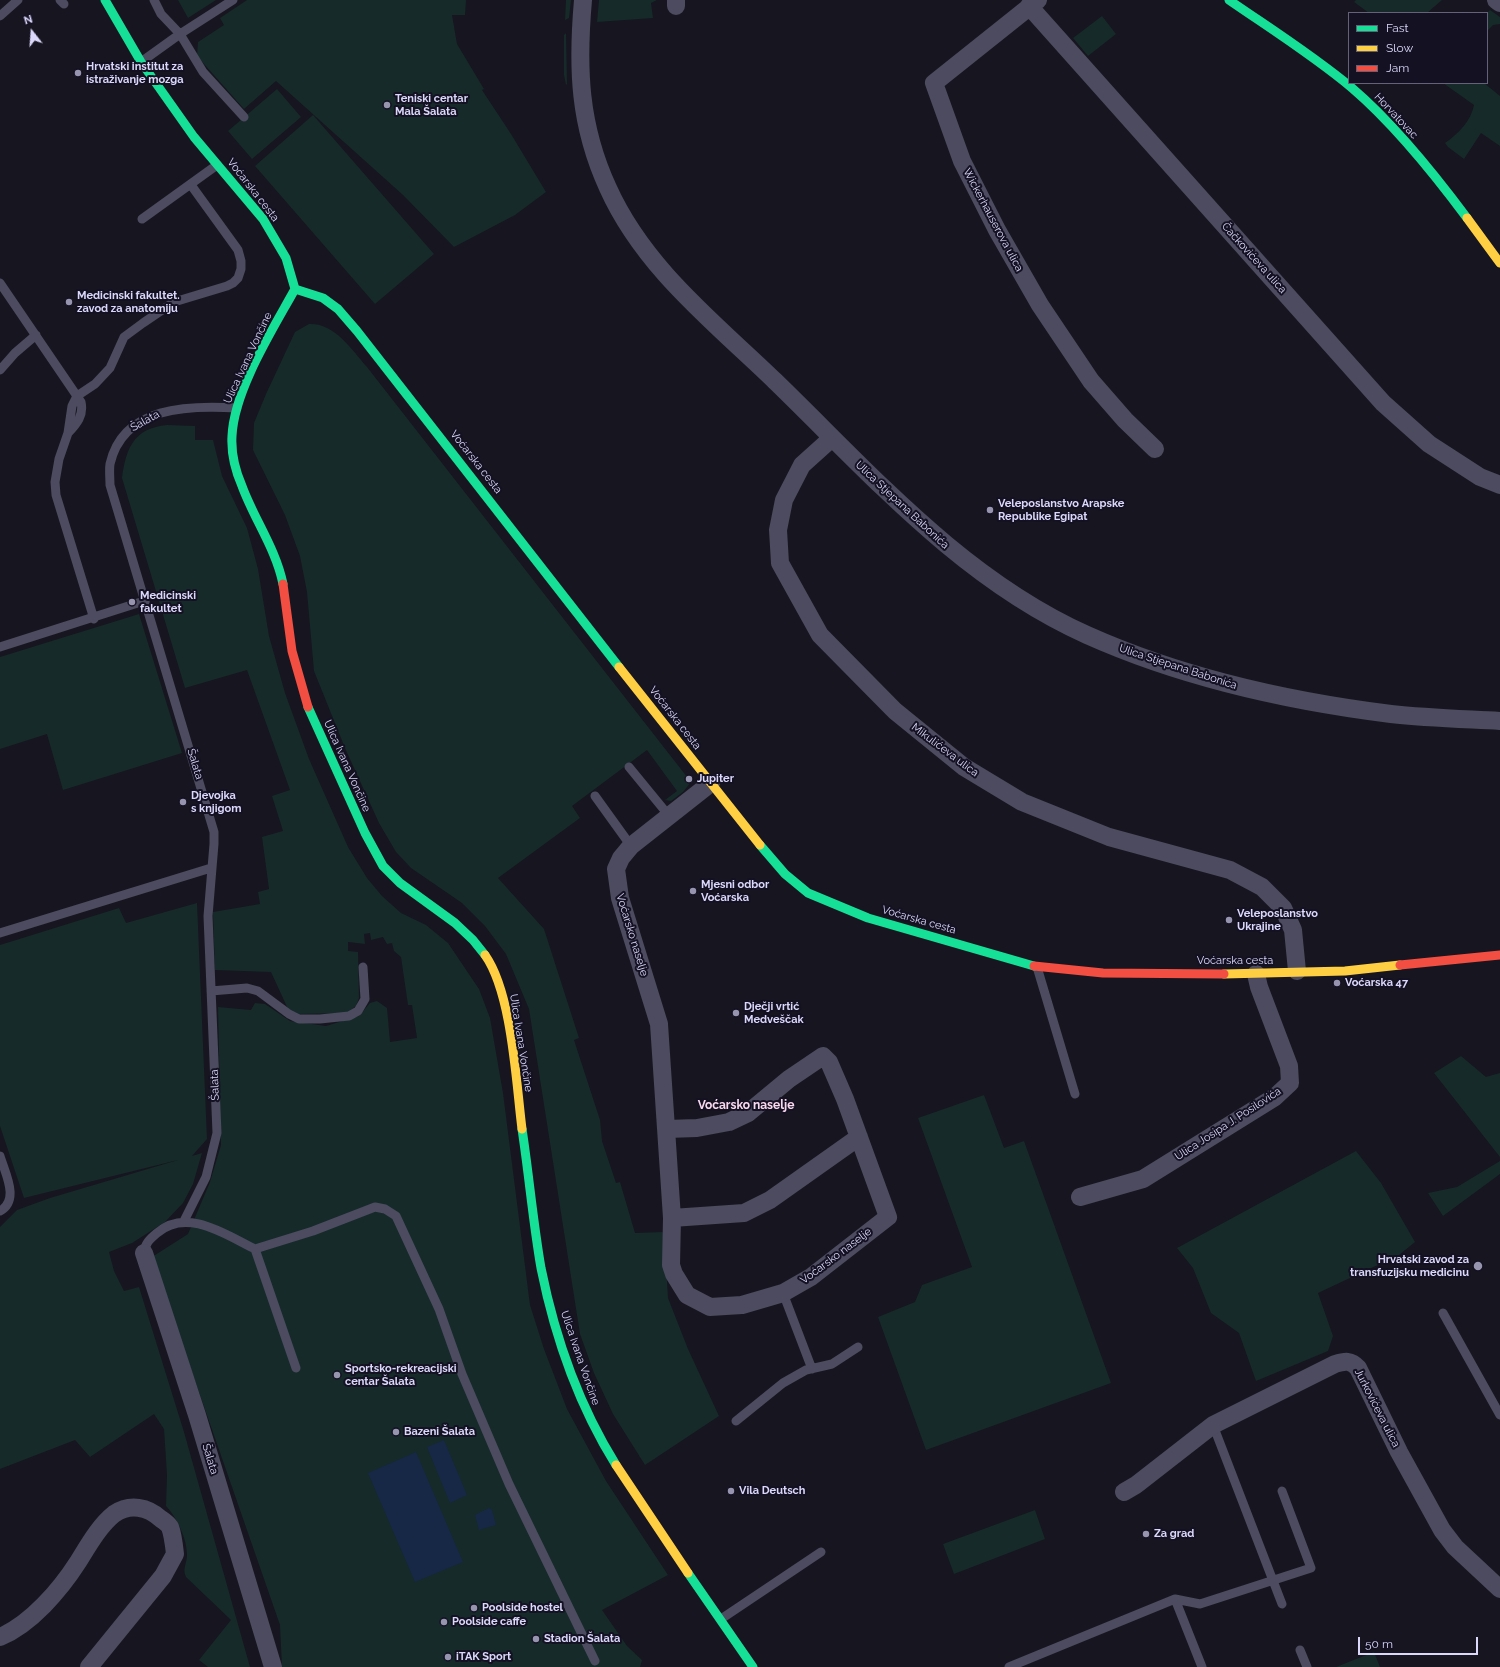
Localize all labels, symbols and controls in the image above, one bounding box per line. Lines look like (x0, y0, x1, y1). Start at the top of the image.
north arrow (12, 12, 52, 52)
legend (1348, 12, 1488, 84)
text: N (22, 13, 34, 27)
text: Fast (1386, 21, 1409, 35)
text: Slow (1386, 41, 1413, 55)
place label: Hrvatski institut za istraživanje mozga (86, 60, 184, 86)
text: Jam (1386, 61, 1409, 75)
marker: Hrvatski institut za istraživanje mozga (73, 68, 83, 78)
street label: Horvatovac (1371, 90, 1421, 142)
place label: Teniski centar Mala Šalata (395, 92, 468, 118)
marker: Teniski centar Mala Šalata (382, 100, 392, 110)
street label: Voćarska cesta (224, 156, 282, 224)
street label: Wickerhauserova ulica (960, 166, 1026, 274)
street label: Čačkovićeva ulica (1219, 220, 1289, 296)
place label: Medicinski fakultet. zavod za anatomiju (77, 289, 180, 315)
marker: Medicinski fakultet. zavod za anatomiju (64, 297, 74, 307)
street label: Ulica Ivana Vončine (221, 310, 275, 406)
street label: Šalata (128, 408, 162, 434)
street label: Voćarska cesta (447, 428, 505, 496)
street label: Ulica Stjepana Babonića (852, 458, 952, 552)
place label: Veleposlanstvo Arapske Republike Egipat (998, 497, 1124, 523)
marker: Veleposlanstvo Arapske Republike Egipat (985, 505, 995, 515)
place label: Medicinski fakultet (140, 589, 196, 615)
marker: Medicinski fakultet (127, 597, 137, 607)
street label: Ulica Stjepana Babonića (1117, 642, 1239, 692)
street label: Voćarska cesta (646, 684, 704, 752)
street label: Ulica Ivana Vončine (321, 718, 373, 814)
street label: Mikulićeva ulica (909, 720, 981, 780)
street label: Šalata (184, 747, 206, 781)
place label: Jupiter (697, 772, 734, 786)
marker: Jupiter (684, 774, 694, 784)
place label: Djevojka s knjigom (191, 789, 241, 815)
marker: Djevojka s knjigom (178, 797, 188, 807)
place label: Mjesni odbor Voćarska (701, 878, 769, 904)
marker: Mjesni odbor Voćarska (688, 886, 698, 896)
street label: Voćarsko naselje (613, 892, 651, 978)
street label: Voćarska cesta (880, 903, 958, 937)
place label: Veleposlanstvo Ukrajine (1237, 907, 1318, 933)
marker: Veleposlanstvo Ukrajine (1224, 915, 1234, 925)
street label: Voćarska cesta (1197, 954, 1273, 968)
place label: Voćarska 47 (1345, 976, 1408, 990)
marker: Voćarska 47 (1332, 978, 1342, 988)
street label: Ulica Ivana Vončine (507, 993, 535, 1093)
place label: Dječji vrtić Medveščak (744, 1000, 804, 1026)
marker: Dječji vrtić Medveščak (731, 1008, 741, 1018)
street label: Šalata (208, 1069, 222, 1101)
street label: Ulica Josipa J. Posilovića (1172, 1085, 1284, 1163)
district label: Voćarsko naselje (698, 1098, 794, 1112)
street label: Voćarsko naselje (798, 1225, 874, 1287)
place label: Hrvatski zavod za transfuzijsku medicinu (1350, 1253, 1469, 1279)
marker: Hrvatski zavod za transfuzijsku medicinu (1472, 1260, 1484, 1272)
street label: Ulica Ivana Vončine (558, 1309, 602, 1407)
place label: Sportsko-rekreacijski centar Šalata (345, 1362, 457, 1388)
street label: Jurkovićeva ulica (1351, 1366, 1403, 1450)
marker: Sportsko-rekreacijski centar Šalata (332, 1370, 342, 1380)
place label: Bazeni Šalata (404, 1425, 475, 1439)
marker: Bazeni Šalata (391, 1427, 401, 1437)
street label: Šalata (199, 1442, 221, 1476)
place label: Vila Deutsch (739, 1484, 805, 1498)
marker: Vila Deutsch (726, 1486, 736, 1496)
place label: Za grad (1154, 1527, 1194, 1541)
marker: Za grad (1141, 1529, 1151, 1539)
place label: Poolside hostel (482, 1601, 563, 1615)
marker: Poolside hostel (469, 1603, 479, 1613)
place label: Poolside caffe (452, 1615, 526, 1629)
marker: Poolside caffe (439, 1617, 449, 1627)
scale bar (1360, 1629, 1480, 1655)
place label: Stadion Šalata (544, 1632, 620, 1646)
marker: Stadion Šalata (531, 1634, 541, 1644)
text: 50 m (1365, 1637, 1393, 1651)
place label: iTAK Sport (456, 1650, 511, 1664)
marker: iTAK Sport (443, 1652, 453, 1662)

